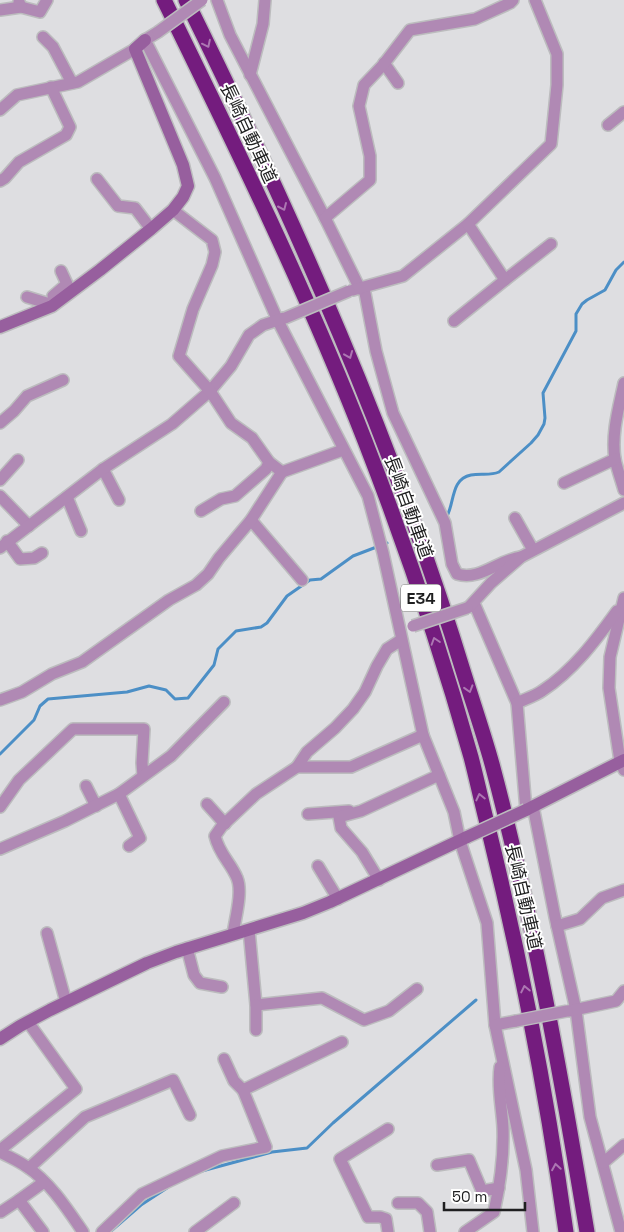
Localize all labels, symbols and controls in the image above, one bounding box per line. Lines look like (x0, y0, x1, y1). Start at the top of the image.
one-way arrow (201, 39, 211, 48)
street label: 長崎自動車道 (216, 79, 282, 187)
one-way arrow (277, 202, 288, 211)
one-way arrow (343, 350, 353, 359)
street label: 長崎自動車道 (380, 452, 438, 562)
road number: E34 (401, 584, 441, 612)
one-way arrow (431, 637, 441, 646)
one-way arrow (464, 685, 474, 693)
one-way arrow (475, 792, 486, 801)
street label: 長崎自動車道 (501, 842, 547, 952)
one-way arrow (520, 985, 531, 994)
one-way arrow (552, 1162, 562, 1171)
scale bar (444, 1180, 525, 1212)
text: 50 m (452, 1187, 487, 1206)

